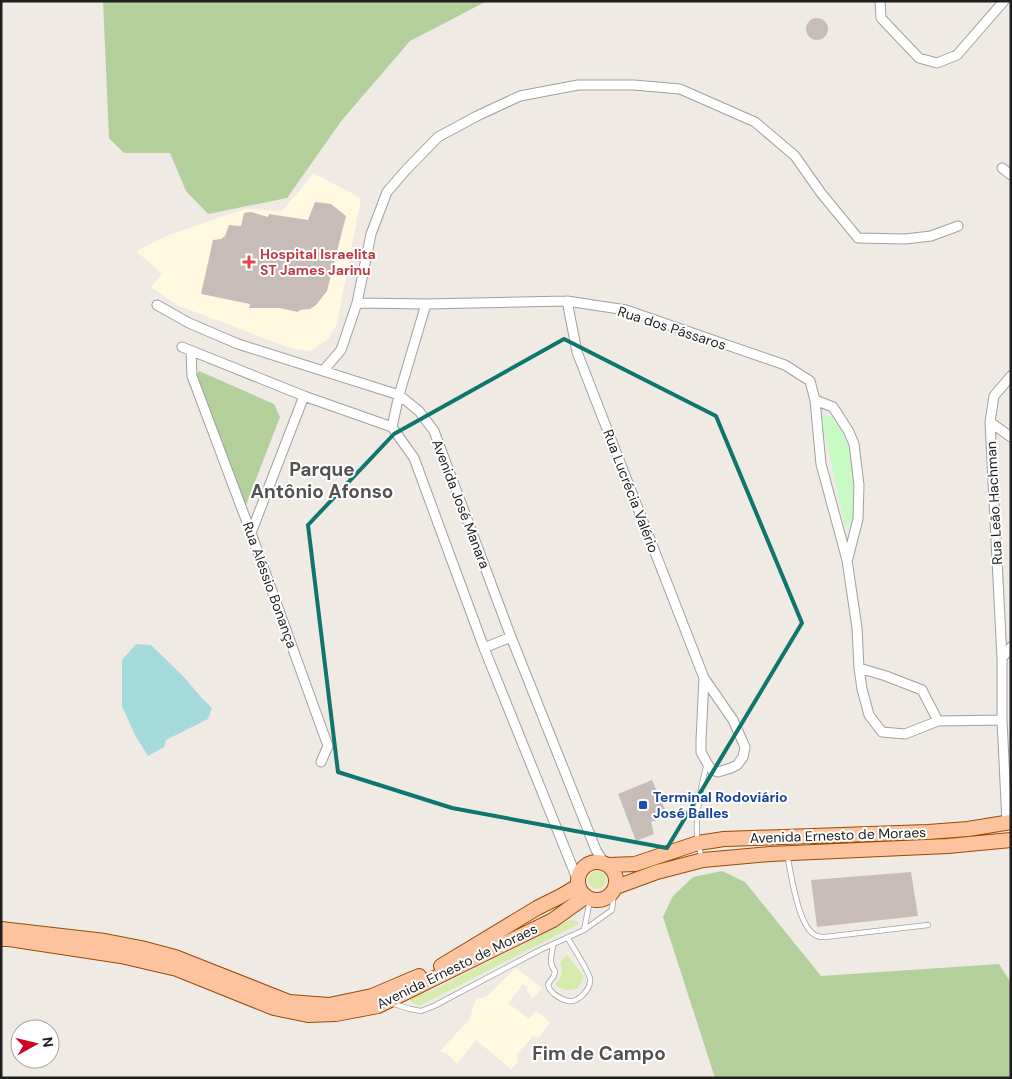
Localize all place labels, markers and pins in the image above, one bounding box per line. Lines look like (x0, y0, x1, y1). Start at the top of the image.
place label: Hospital Israelita ST James Jarinu (260, 245, 376, 279)
marker: Hospital Israelita ST James Jarinu (242, 255, 256, 269)
place label: Terminal Rodoviário José Balles (653, 788, 788, 822)
marker: Terminal Rodoviário José Balles (637, 799, 649, 811)

